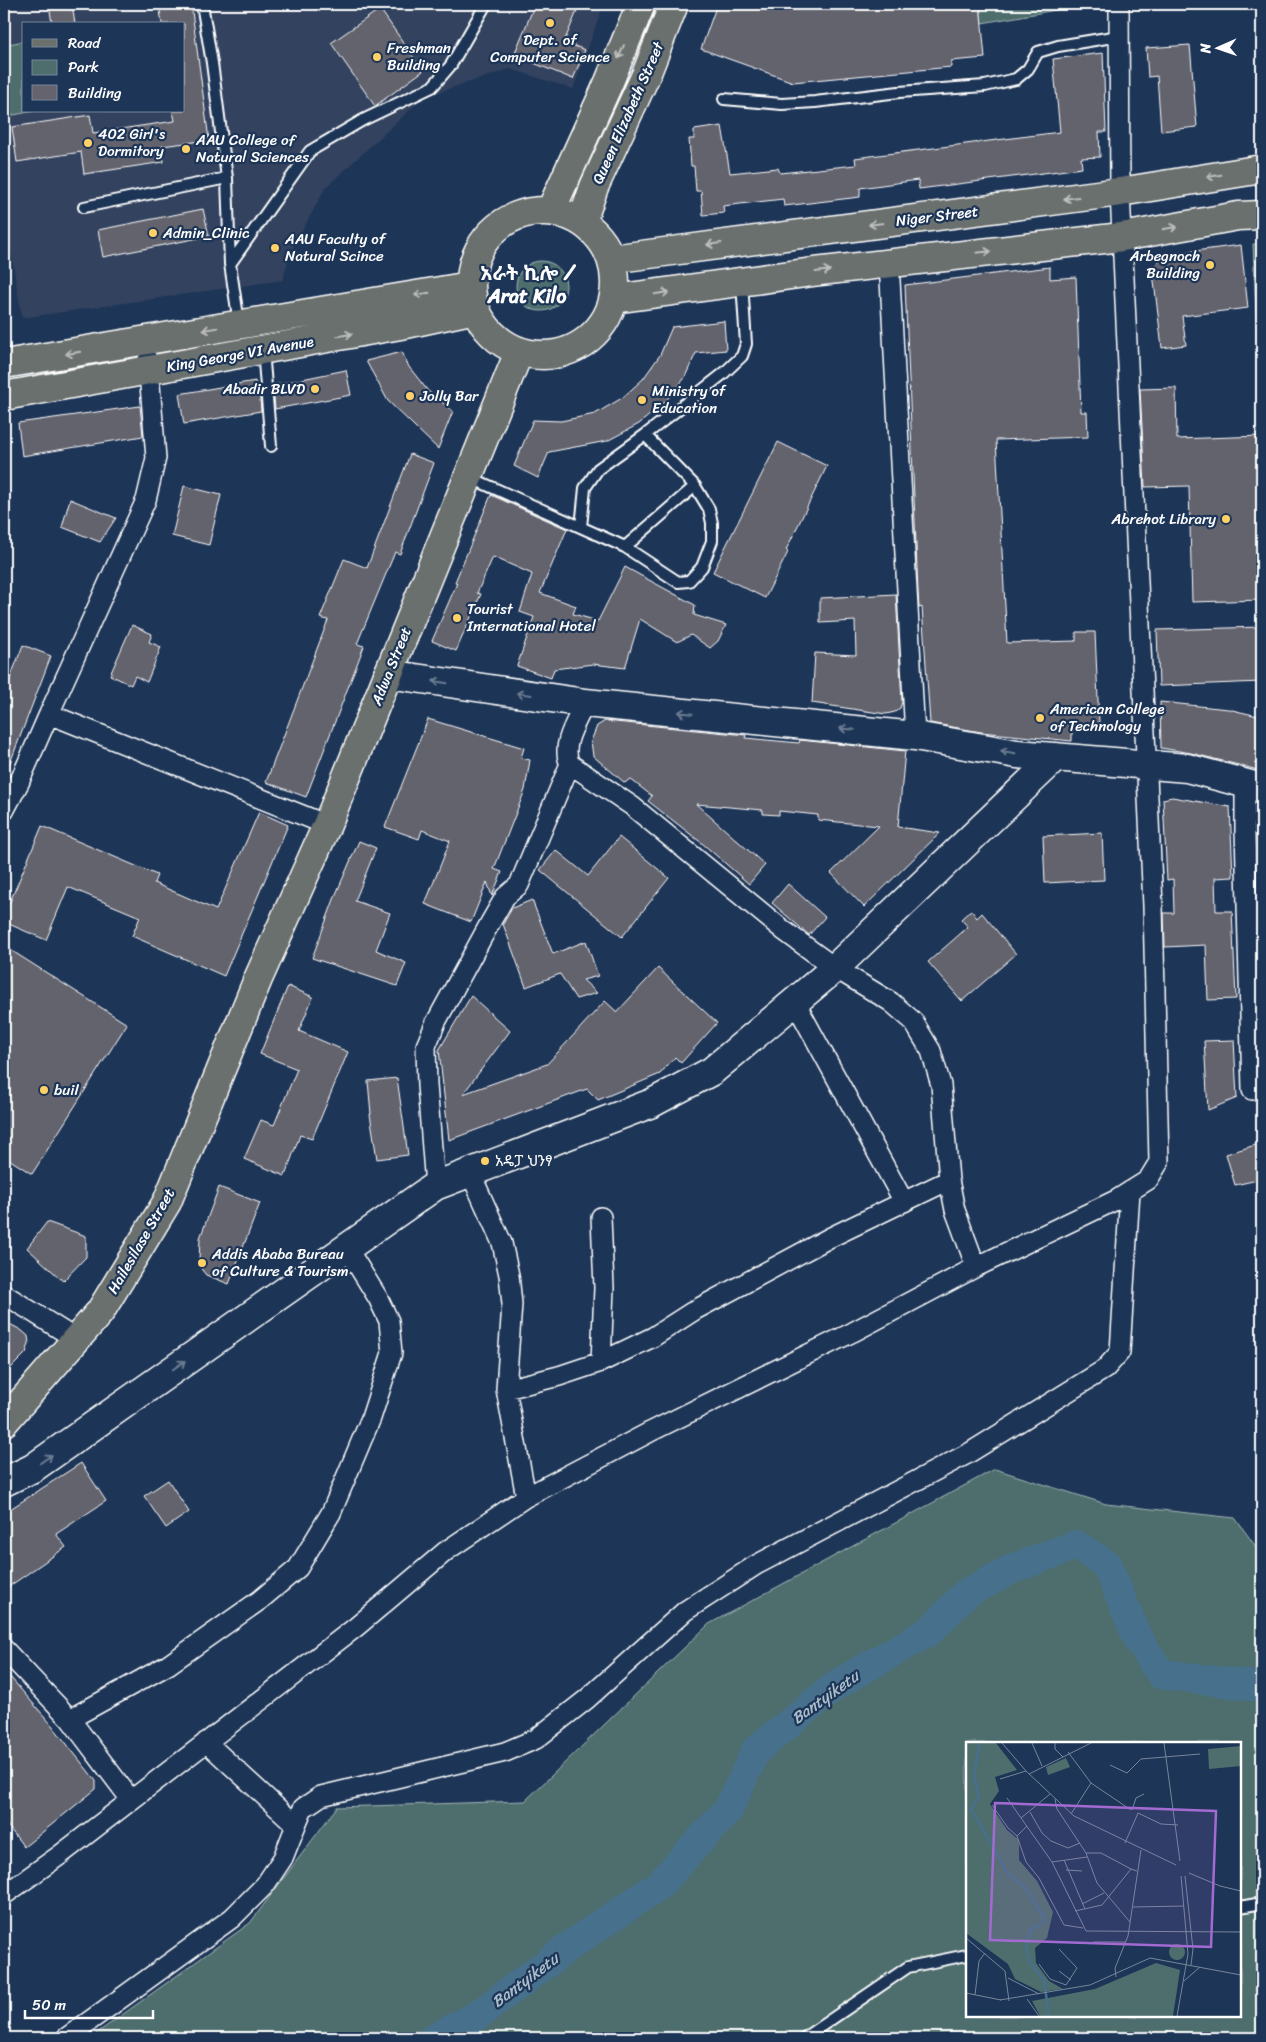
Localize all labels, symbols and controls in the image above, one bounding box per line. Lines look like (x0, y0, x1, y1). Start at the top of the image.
marker: Dept. of Computer Science (544, 17, 556, 29)
legend (22, 22, 185, 112)
north arrow (1194, 22, 1244, 72)
place label: Dept. of Computer Science (490, 27, 610, 70)
text: Road (68, 30, 101, 56)
place label: Freshman Building (387, 35, 451, 78)
street label: Queen Elizabeth Street (585, 37, 671, 188)
text: N (1193, 43, 1218, 55)
one-way arrow (616, 44, 625, 60)
marker: Freshman Building (371, 51, 383, 63)
text: Park (68, 54, 99, 80)
text: Building (68, 80, 122, 106)
place label: 402 Girl's Dormitory (98, 121, 166, 164)
place label: AAU College of Natural Sciences (195, 127, 309, 170)
marker: 402 Girl's Dormitory (82, 137, 94, 149)
marker: AAU College of Natural Sciences (180, 143, 192, 155)
one-way arrow (1206, 172, 1222, 182)
one-way arrow (1064, 194, 1080, 204)
street label: Niger Street (894, 198, 980, 234)
one-way arrow (868, 219, 884, 229)
place label: Admin_Clinic (162, 220, 250, 246)
one-way arrow (1162, 223, 1178, 233)
place label: AAU Faculty of Natural Scince (284, 226, 387, 269)
marker: Admin_Clinic (147, 227, 159, 239)
one-way arrow (707, 240, 723, 250)
marker: AAU Faculty of Natural Scince (269, 242, 281, 254)
place label: Arbegnoch Building (1129, 243, 1200, 286)
one-way arrow (976, 247, 992, 257)
district label: አራት ኪሎ / Arat Kilo (480, 256, 577, 314)
marker: Arbegnoch Building (1204, 259, 1216, 271)
one-way arrow (815, 266, 831, 276)
one-way arrow (654, 288, 670, 298)
one-way arrow (414, 290, 430, 300)
one-way arrow (202, 325, 218, 335)
street label: King George VI Avenue (164, 328, 316, 380)
one-way arrow (337, 329, 353, 339)
one-way arrow (65, 348, 81, 358)
place label: Abadir BLVD (222, 376, 305, 402)
place label: Ministry of Education (652, 378, 727, 421)
marker: Abadir BLVD (309, 383, 321, 395)
place label: Jolly Bar (419, 383, 479, 409)
marker: Jolly Bar (404, 390, 416, 402)
marker: Ministry of Education (636, 394, 648, 406)
place label: Abrehot Library (1110, 506, 1216, 532)
marker: Abrehot Library (1220, 513, 1232, 525)
place label: Tourist International Hotel (466, 596, 597, 639)
marker: Tourist International Hotel (451, 612, 463, 624)
street label: Adwa Street (363, 622, 419, 710)
one-way arrow (432, 676, 448, 686)
one-way arrow (516, 689, 532, 699)
place label: American College of Technology (1049, 696, 1164, 739)
one-way arrow (678, 708, 694, 718)
marker: American College of Technology (1034, 712, 1046, 724)
one-way arrow (839, 724, 855, 734)
one-way arrow (1000, 747, 1016, 757)
place label: buil (54, 1077, 79, 1103)
marker: buil (38, 1084, 50, 1096)
place label: አዴፓ ህንፃ (495, 1148, 552, 1174)
marker: አዴፓ ህንፃ (479, 1155, 491, 1167)
street label: Hailesilase Street (100, 1183, 182, 1299)
place label: Addis Ababa Bureau of Culture & Tourism (211, 1241, 348, 1284)
marker: Addis Ababa Bureau of Culture & Tourism (196, 1257, 208, 1269)
one-way arrow (172, 1360, 186, 1370)
one-way arrow (39, 1454, 53, 1464)
water label: Bantyiketu (785, 1661, 867, 1732)
inset map (966, 1742, 1241, 2017)
water label: Bantyiketu (485, 1943, 567, 2015)
scale bar (25, 1987, 152, 2019)
text: 50 m (32, 1992, 67, 2018)

